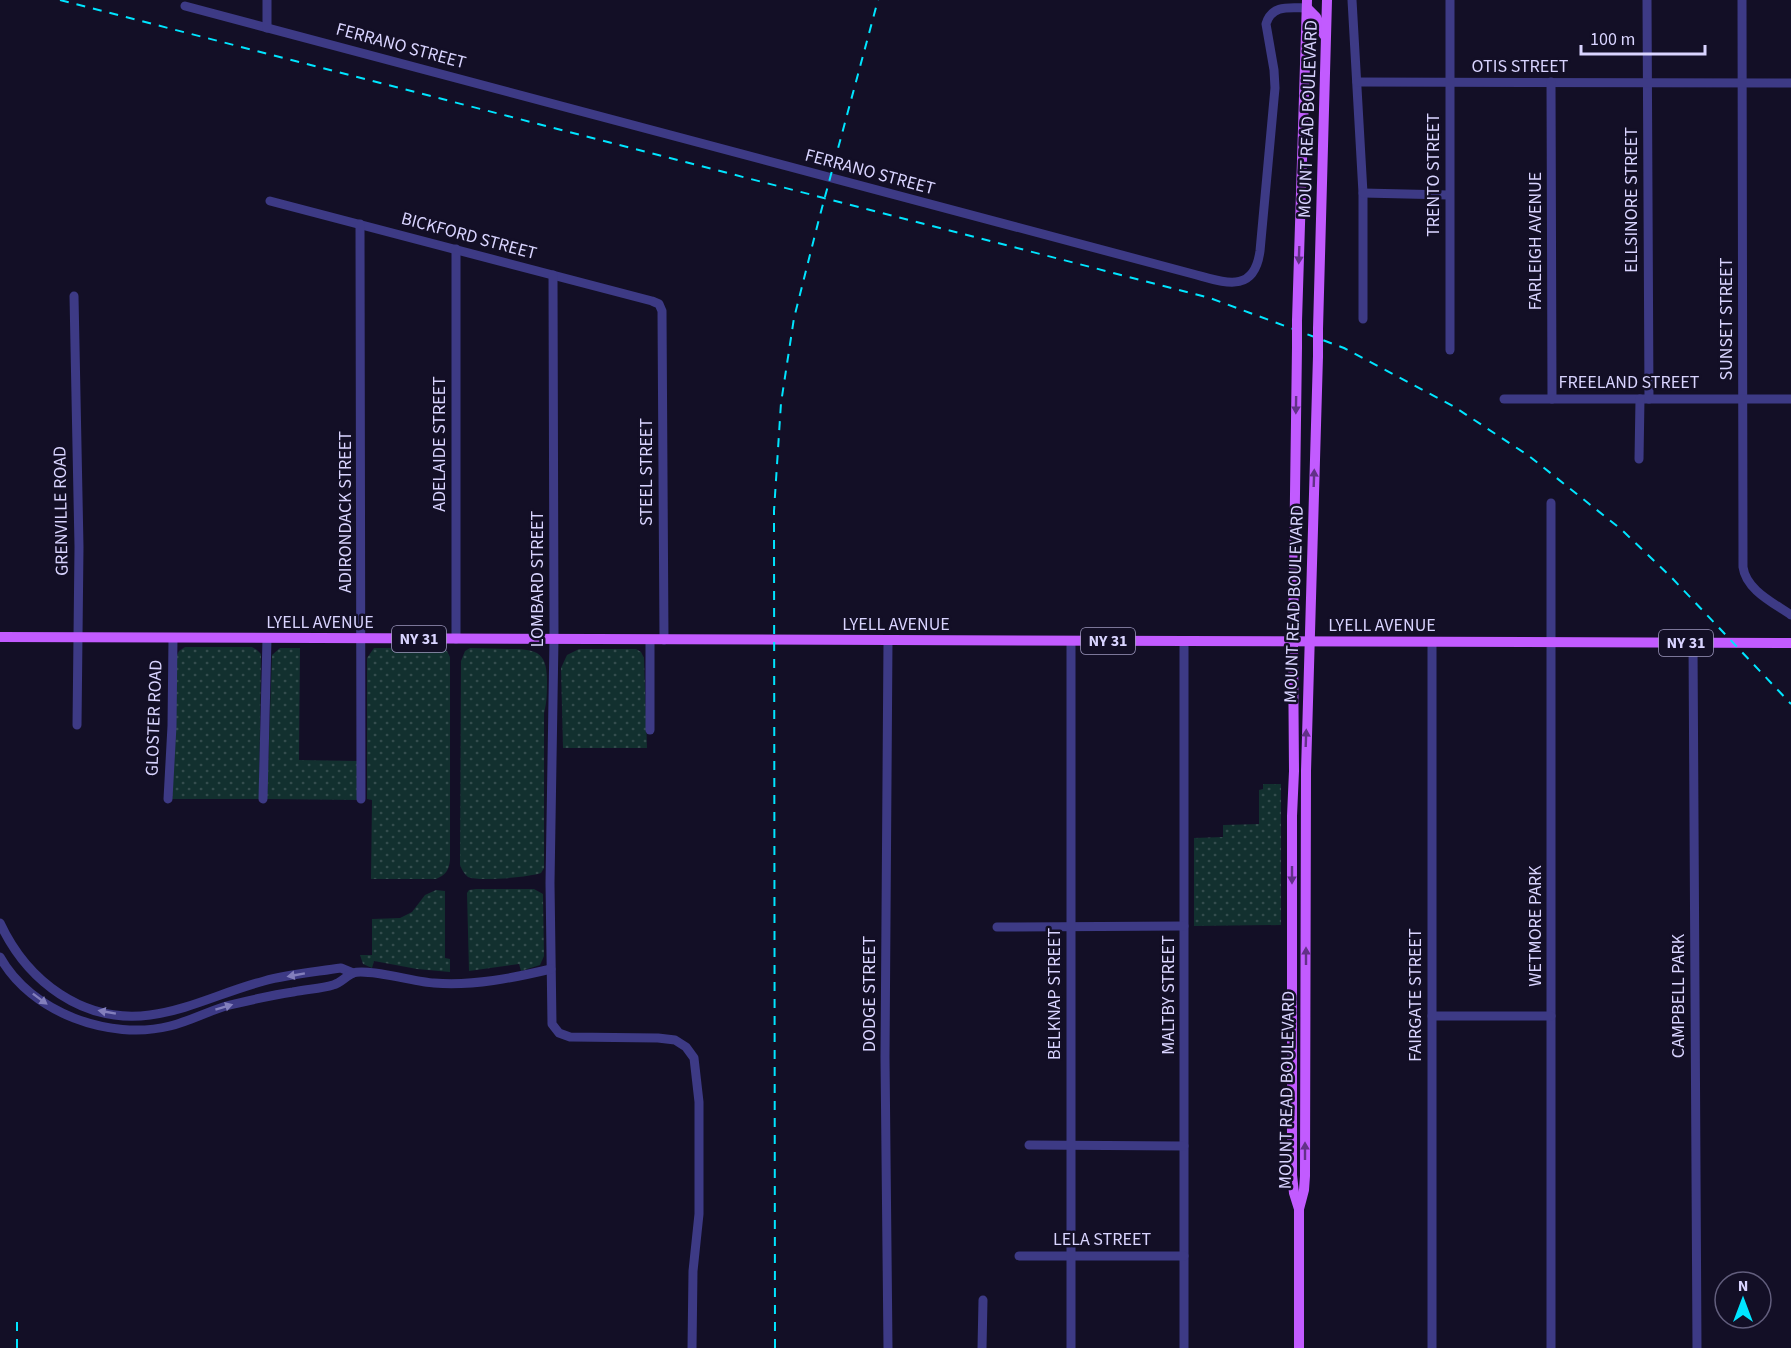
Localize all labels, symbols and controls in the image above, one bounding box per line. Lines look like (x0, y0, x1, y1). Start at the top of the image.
street label: FERRANO STREET (333, 17, 469, 75)
scale bar (1581, 18, 1706, 56)
street label: MOUNT READ BOULEVARD (1292, 20, 1324, 218)
text: 100 m (1590, 27, 1635, 52)
street label: OTIS STREET (1472, 54, 1569, 79)
street label: TRENTO STREET (1421, 113, 1446, 237)
street label: ELLSINORE STREET (1619, 127, 1644, 273)
street label: FERRANO STREET (802, 143, 938, 201)
street label: FARLEIGH AVENUE (1523, 172, 1548, 310)
street label: BICKFORD STREET (398, 206, 540, 266)
one-way arrow (1295, 246, 1304, 265)
street label: SUNSET STREET (1714, 257, 1739, 380)
street label: FREELAND STREET (1559, 370, 1700, 395)
street label: ADELAIDE STREET (427, 376, 452, 512)
one-way arrow (1291, 396, 1301, 415)
street label: STEEL STREET (634, 418, 659, 526)
street label: ADIRONDACK STREET (333, 431, 358, 593)
street label: GRENVILLE ROAD (47, 446, 75, 576)
one-way arrow (1310, 469, 1319, 488)
street label: MOUNT READ BOULEVARD (1278, 505, 1310, 703)
street label: LOMBARD STREET (525, 510, 550, 647)
street label: LYELL AVENUE (266, 610, 374, 635)
street label: LYELL AVENUE (842, 612, 950, 637)
street label: LYELL AVENUE (1328, 613, 1436, 638)
road number: NY 31 (392, 626, 446, 652)
road number: NY 31 (1081, 628, 1135, 654)
road number: NY 31 (1659, 630, 1713, 656)
street label: GLOSTER ROAD (139, 659, 169, 777)
one-way arrow (1302, 729, 1311, 748)
one-way arrow (1287, 865, 1297, 884)
street label: WETMORE PARK (1523, 865, 1548, 987)
street label: BELKNAP STREET (1042, 928, 1067, 1060)
street label: FAIRGATE STREET (1403, 928, 1428, 1062)
street label: CAMPBELL PARK (1666, 933, 1691, 1058)
street label: MALTBY STREET (1156, 935, 1181, 1055)
street label: DODGE STREET (857, 936, 882, 1052)
one-way arrow (1301, 947, 1311, 966)
one-way arrow (286, 971, 305, 980)
street label: MOUNT READ BOULEVARD (1273, 991, 1301, 1189)
one-way arrow (33, 992, 48, 1004)
one-way arrow (215, 1002, 233, 1011)
one-way arrow (97, 1007, 116, 1016)
one-way arrow (1300, 1142, 1310, 1161)
street label: LELA STREET (1053, 1227, 1151, 1252)
north arrow (1713, 1270, 1773, 1330)
text: N (1738, 1275, 1748, 1297)

